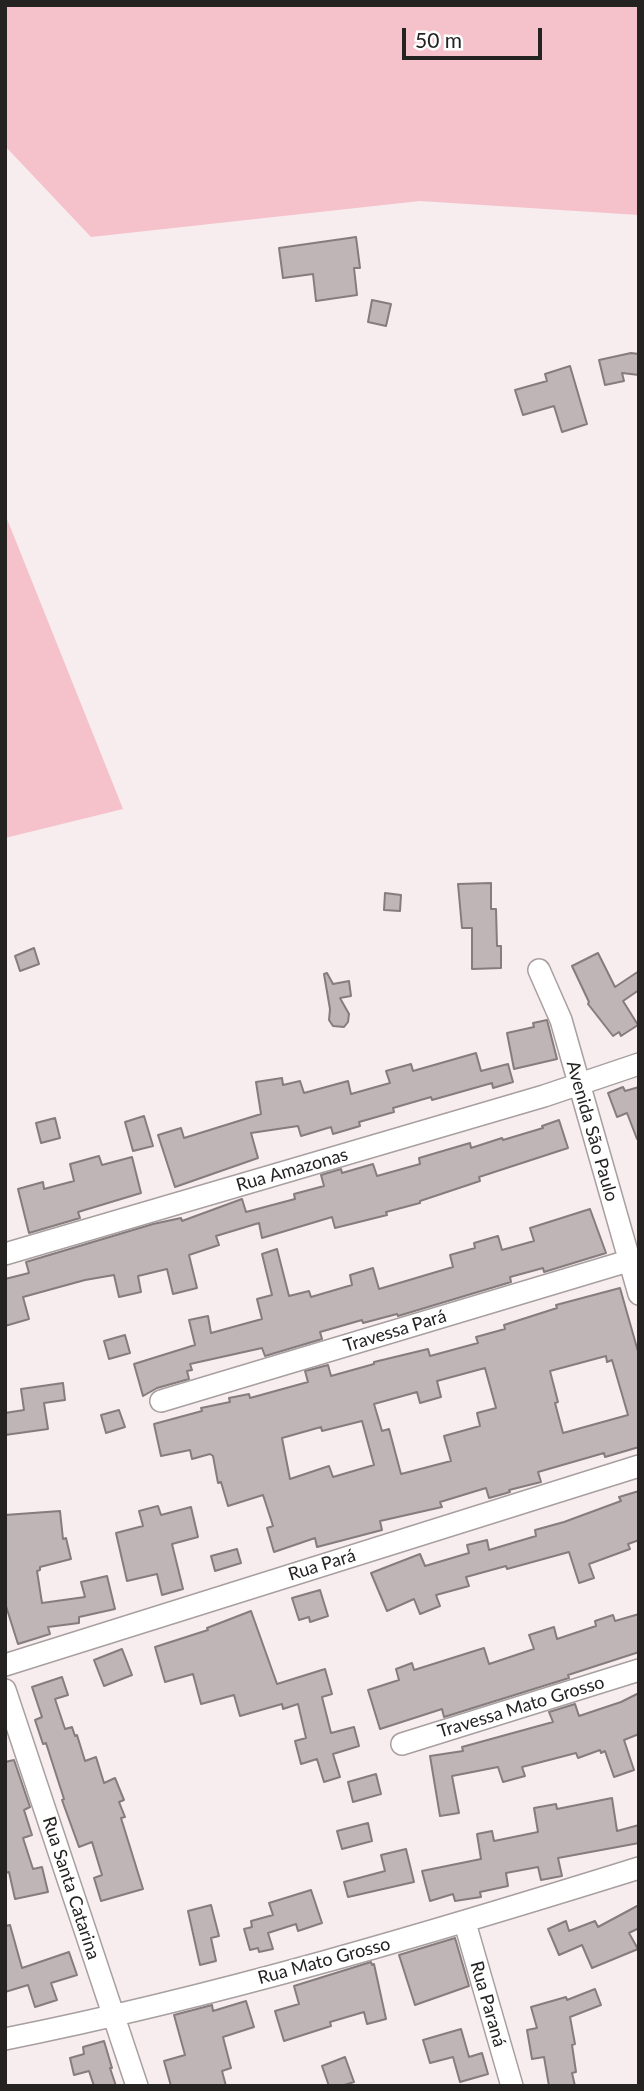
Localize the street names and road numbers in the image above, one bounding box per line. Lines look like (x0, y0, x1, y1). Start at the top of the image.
street label: Avenida São Paulo (562, 1058, 622, 1204)
street label: Rua Amazonas (234, 1144, 350, 1196)
street label: Travessa Pará (341, 1305, 449, 1357)
street label: Rua Pará (286, 1545, 358, 1585)
street label: Travessa Mato Grosso (435, 1671, 607, 1743)
street label: Rua Santa Catarina (38, 1814, 104, 1962)
street label: Rua Mato Grosso (255, 1933, 393, 1989)
street label: Rua Paraná (465, 1959, 511, 2049)

